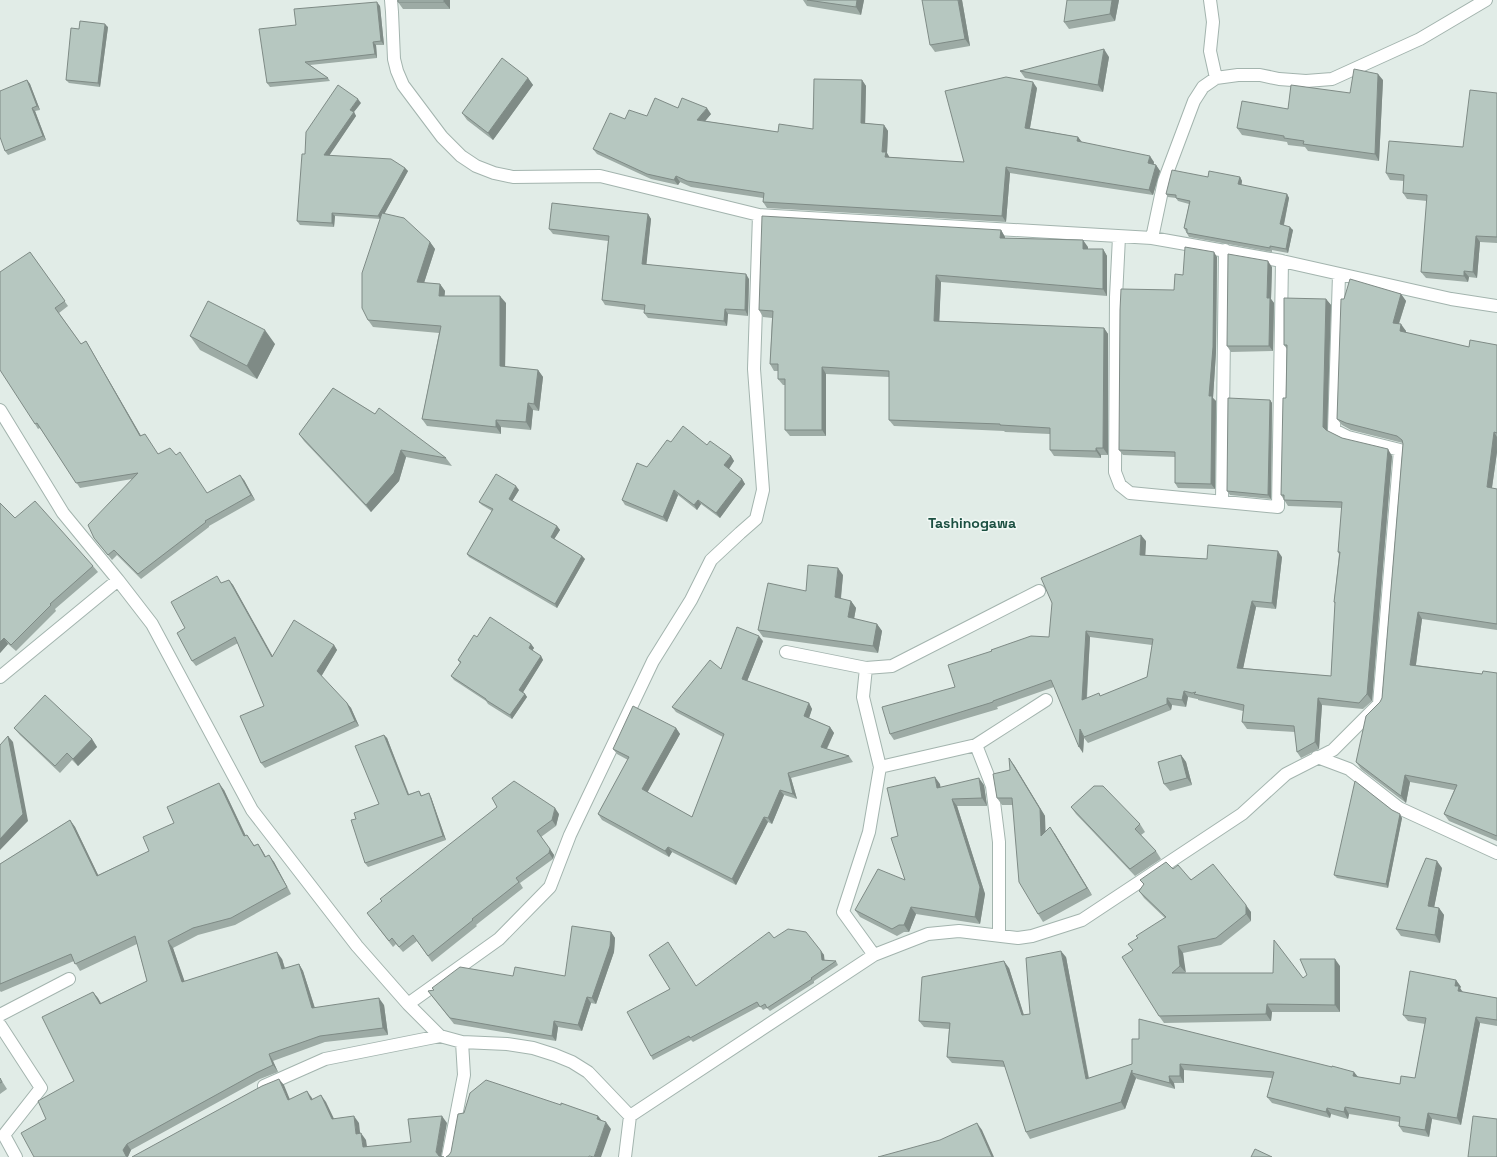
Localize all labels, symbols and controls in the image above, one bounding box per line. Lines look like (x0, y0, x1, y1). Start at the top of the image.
district label: Tashinogawa (928, 514, 1016, 532)

